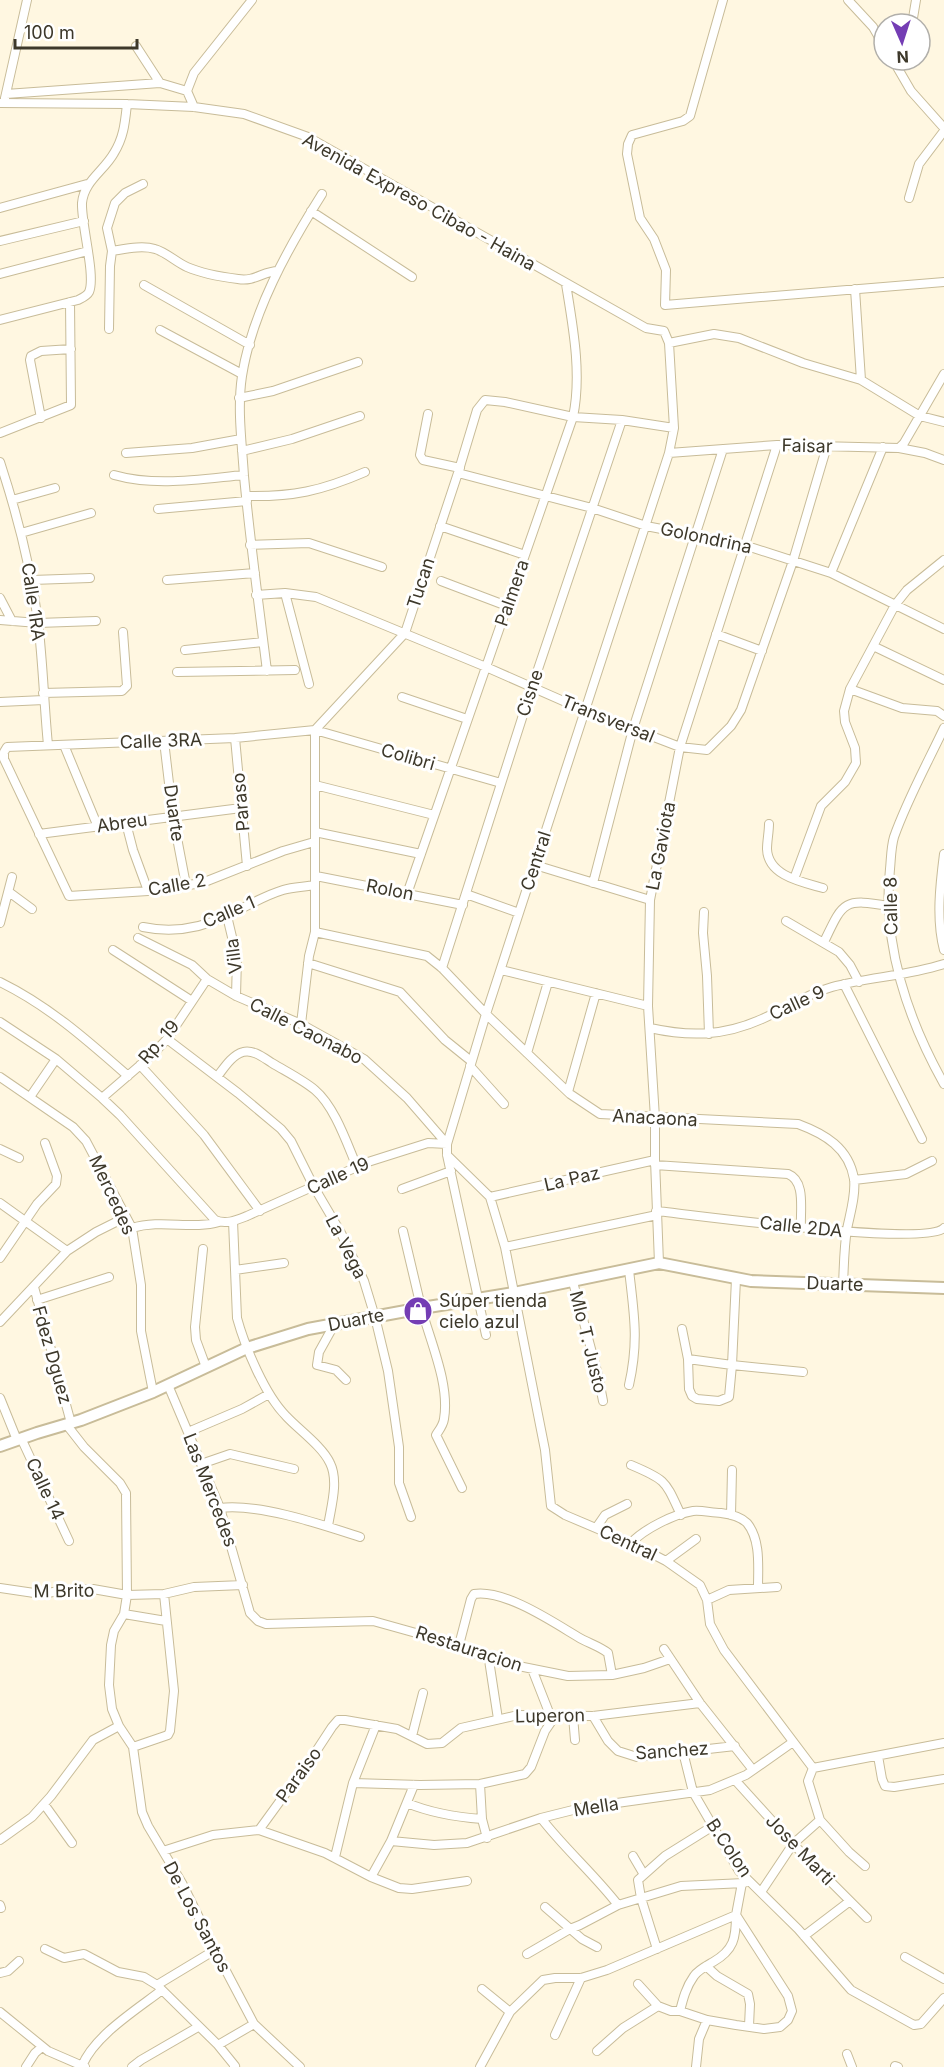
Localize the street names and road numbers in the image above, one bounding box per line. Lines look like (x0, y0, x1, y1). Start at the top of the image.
street label: Avenida Expreso Cibao - Haina (299, 129, 539, 275)
street label: Faisar (781, 435, 833, 456)
street label: Golondrina (658, 518, 754, 557)
street label: Tucan (402, 555, 439, 611)
street label: Palmera (490, 557, 533, 629)
street label: Calle 1RA (18, 561, 49, 642)
street label: Cisne (512, 667, 547, 719)
street label: Transversal (559, 690, 658, 747)
street label: Calle 3RA (119, 729, 203, 752)
street label: Colibri (379, 739, 438, 774)
street label: Paraso (227, 772, 254, 832)
street label: Duarte (160, 783, 189, 843)
street label: La Gaviota (642, 800, 679, 892)
street label: Abreu (95, 809, 149, 836)
street label: Central (516, 828, 555, 893)
street label: Calle 2 (146, 869, 208, 900)
street label: Rolon (365, 875, 416, 904)
street label: Calle 8 (879, 876, 902, 936)
street label: Calle 1 (199, 891, 258, 932)
street label: Villa (221, 937, 246, 975)
street label: Calle 9 (766, 981, 828, 1024)
street label: Calle Caonabo (246, 993, 366, 1068)
street label: Rp. 19 (134, 1015, 183, 1068)
street label: Anacaona (612, 1105, 698, 1130)
street label: Mercedes (85, 1152, 140, 1238)
street label: Calle 19 (303, 1153, 372, 1199)
street label: La Paz (542, 1162, 602, 1195)
street label: La Vega (322, 1211, 371, 1282)
street label: Calle 2DA (759, 1212, 844, 1241)
street label: Duarte (806, 1272, 864, 1295)
street label: Mlo T. Justo (566, 1289, 611, 1395)
street label: Fdez Dguez (28, 1303, 76, 1406)
street label: Duarte (326, 1304, 386, 1335)
street label: Las Mercedes (179, 1430, 242, 1550)
street label: Calle 14 (22, 1454, 69, 1523)
street label: Central (596, 1520, 660, 1565)
street label: M Brito (33, 1579, 95, 1602)
street label: Restauracion (413, 1621, 525, 1676)
street label: Luperon (515, 1704, 585, 1727)
street label: Sanchez (635, 1737, 709, 1764)
street label: Paraiso (272, 1743, 326, 1806)
street label: Mella (572, 1793, 620, 1820)
street label: Jose Marti (762, 1810, 839, 1889)
street label: B.Colon (702, 1815, 757, 1881)
street label: De Los Santos (159, 1858, 235, 1976)

